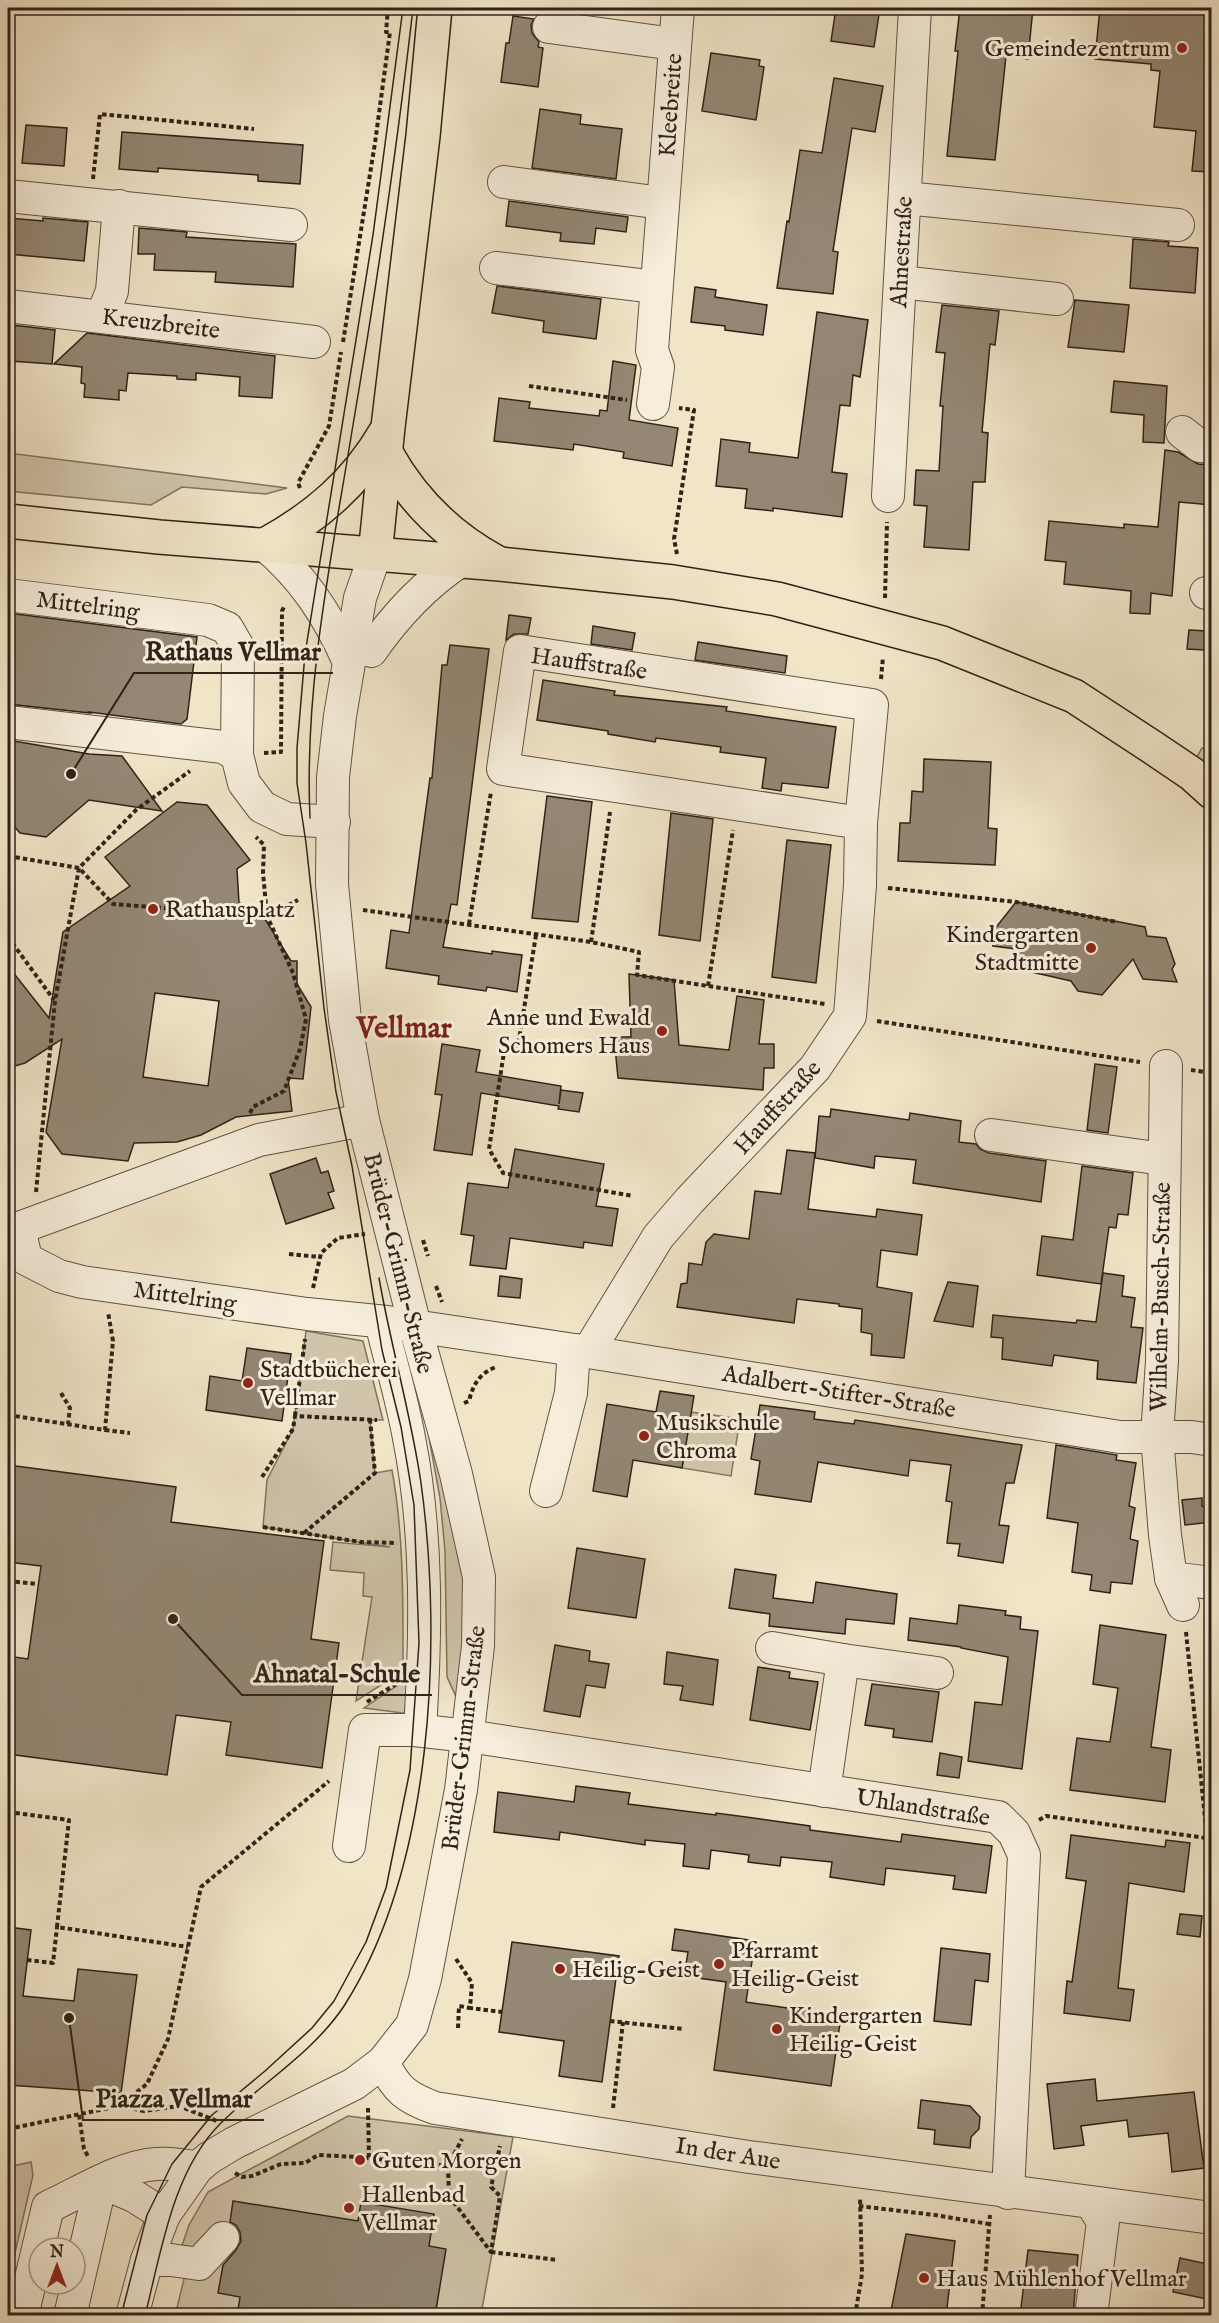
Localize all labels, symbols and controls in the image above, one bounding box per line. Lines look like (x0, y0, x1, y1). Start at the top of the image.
place label: Gemeindezentrum (985, 34, 1170, 65)
marker: Gemeindezentrum (1175, 41, 1189, 55)
street label: Kleebreite (652, 52, 691, 158)
street label: Ahnestraße (884, 195, 921, 310)
street label: Kreuzbreite (100, 302, 222, 347)
street label: Mittelring (34, 585, 142, 628)
callout: Rathaus Vellmar (134, 629, 333, 673)
text: Rathaus Vellmar (145, 636, 321, 669)
street label: Hauffstraße (529, 641, 649, 688)
place label: Rathausplatz (165, 895, 295, 926)
marker: Rathausplatz (146, 902, 160, 916)
place label: Kindergarten Stadtmitte (946, 920, 1079, 979)
marker: Kindergarten Stadtmitte (1084, 941, 1098, 955)
place label: Anne und Ewald Schomers Haus (486, 1003, 650, 1062)
district label: Vellmar (355, 1010, 453, 1048)
marker: Anne und Ewald Schomers Haus (655, 1024, 669, 1038)
street label: Hauffstraße (727, 1054, 829, 1162)
street label: Brüder-Grimm-Straße (355, 1150, 440, 1377)
street label: Wilhelm-Busch-Straße (1144, 1182, 1179, 1412)
street label: Mittelring (131, 1275, 239, 1320)
place label: Stadtbücherei Vellmar (259, 1355, 397, 1414)
street label: Adalbert-Stifter-Straße (719, 1359, 958, 1426)
marker: Stadtbücherei Vellmar (241, 1376, 255, 1390)
place label: Musikschule Chroma (656, 1408, 780, 1467)
marker: Musikschule Chroma (637, 1429, 651, 1443)
street label: Brüder-Grimm-Straße (435, 1624, 494, 1853)
callout: Ahnatal-Schule (242, 1651, 432, 1695)
text: Ahnatal-Schule (253, 1658, 420, 1691)
street label: Uhlandstraße (854, 1783, 992, 1834)
place label: Pfarramt Heilig-Geist (731, 1936, 859, 1995)
place label: Heilig-Geist (572, 1955, 700, 1986)
marker: Pfarramt Heilig-Geist (712, 1957, 726, 1971)
marker: Heilig-Geist (553, 1962, 567, 1976)
place label: Kindergarten Heilig-Geist (789, 2001, 923, 2060)
marker: Kindergarten Heilig-Geist (770, 2022, 784, 2036)
callout: Piazza Vellmar (83, 2076, 264, 2120)
text: Piazza Vellmar (96, 2083, 253, 2116)
street label: In der Aue (673, 2131, 782, 2178)
place label: Guten Morgen (372, 2146, 522, 2177)
marker: Guten Morgen (353, 2153, 367, 2167)
place label: Hallenbad Vellmar (360, 2180, 465, 2239)
marker: Hallenbad Vellmar (342, 2201, 356, 2215)
north arrow (27, 2236, 87, 2296)
text: N (49, 2243, 64, 2263)
place label: Haus Mühlenhof Vellmar (936, 2264, 1187, 2295)
marker: Haus Mühlenhof Vellmar (917, 2271, 931, 2285)

